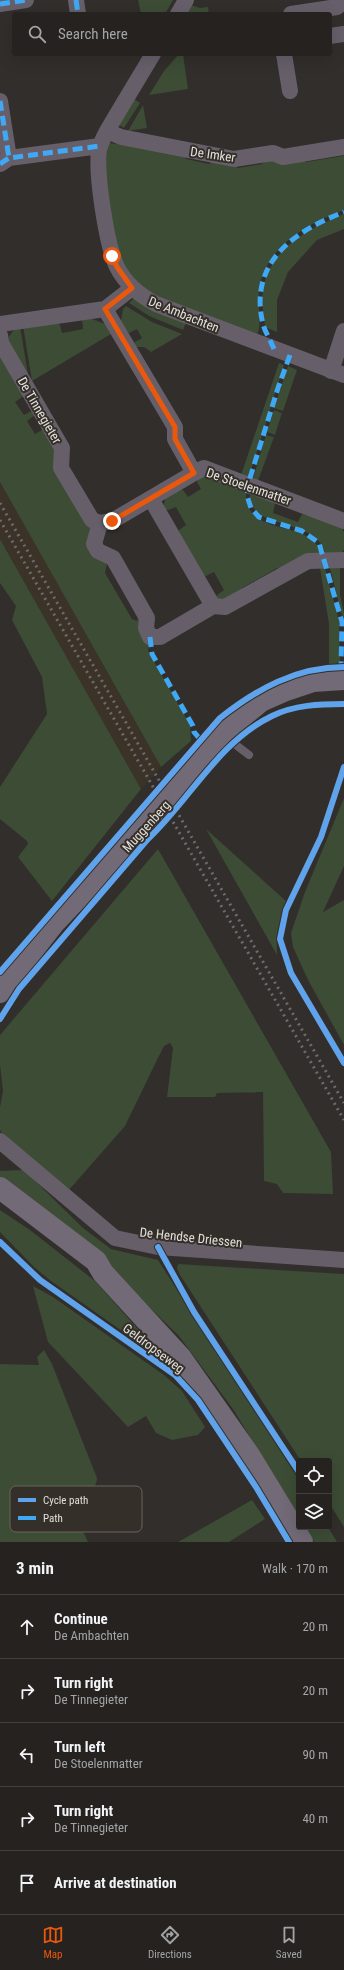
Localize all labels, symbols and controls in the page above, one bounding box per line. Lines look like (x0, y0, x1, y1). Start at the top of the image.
search box (12, 12, 332, 56)
icon: search (26, 23, 48, 45)
text: Search here (58, 25, 128, 43)
street label: De Imker (189, 144, 236, 165)
route start (103, 247, 121, 265)
street label: De Ambachten (146, 293, 221, 335)
street label: De Tinnegieter (15, 374, 65, 446)
street label: De Stoelenmatter (204, 465, 293, 508)
route end (103, 512, 121, 530)
street label: Muggenberg (119, 798, 173, 855)
street label: De Hendse Driessen (139, 1225, 243, 1250)
street label: Geldropseweg (120, 1320, 187, 1376)
map controls (296, 1458, 332, 1530)
button: locate (296, 1458, 332, 1494)
legend (10, 1486, 142, 1532)
text: Cycle path (43, 1494, 88, 1507)
button: layers (296, 1494, 332, 1530)
text: Path (43, 1512, 63, 1525)
text: 3 min (16, 1558, 54, 1578)
text: Walk · 170 m (262, 1561, 328, 1576)
text: Continue (54, 1610, 108, 1628)
icon: ahead (16, 1616, 38, 1638)
text: 20 m (302, 1619, 328, 1634)
text: De Ambachten (54, 1628, 129, 1643)
text: Turn right (54, 1674, 113, 1692)
icon: right (16, 1680, 38, 1702)
text: 20 m (302, 1683, 328, 1698)
text: De Tinnegieter (54, 1692, 128, 1707)
text: Turn left (54, 1738, 105, 1756)
icon: left (16, 1744, 38, 1766)
text: 90 m (302, 1747, 328, 1762)
text: De Stoelenmatter (54, 1756, 143, 1771)
text: Turn right (54, 1802, 113, 1820)
icon: right (16, 1808, 38, 1830)
text: 40 m (302, 1811, 328, 1826)
text: De Tinnegieter (54, 1820, 128, 1835)
icon: arrive (16, 1872, 38, 1894)
text: Arrive at destination (54, 1874, 177, 1892)
tab: Map (42, 1924, 64, 1961)
tab: Directions (148, 1924, 192, 1961)
tab: Saved (276, 1924, 302, 1961)

